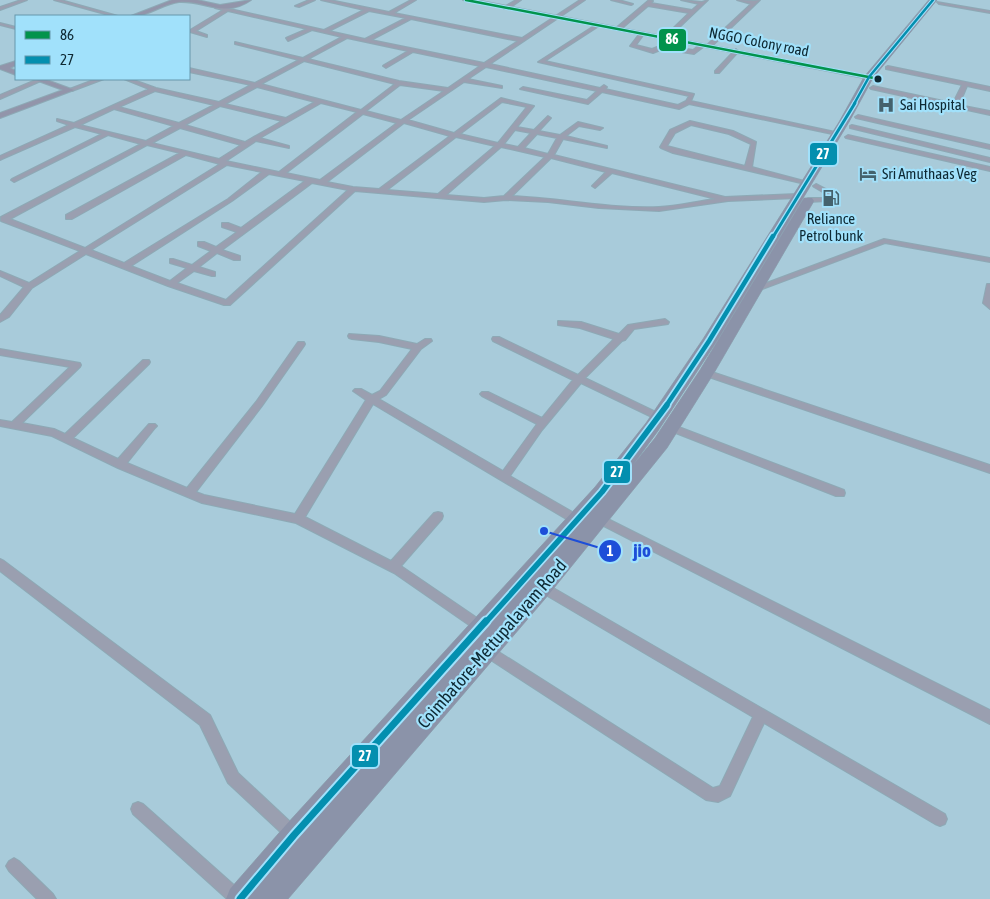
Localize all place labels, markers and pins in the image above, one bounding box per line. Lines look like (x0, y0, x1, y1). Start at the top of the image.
unlabelled marker (873, 74, 883, 84)
hospital icon: Sai Hospital (876, 95, 896, 115)
place label: Sai Hospital (900, 96, 966, 113)
hotel icon: Sri Amuthaas Veg (858, 164, 878, 184)
place label: Sri Amuthaas Veg (882, 165, 977, 182)
fuel station icon: Reliance Petrol bunk (821, 188, 841, 208)
place label: Reliance Petrol bunk (799, 210, 863, 244)
callout: jio (598, 534, 661, 568)

